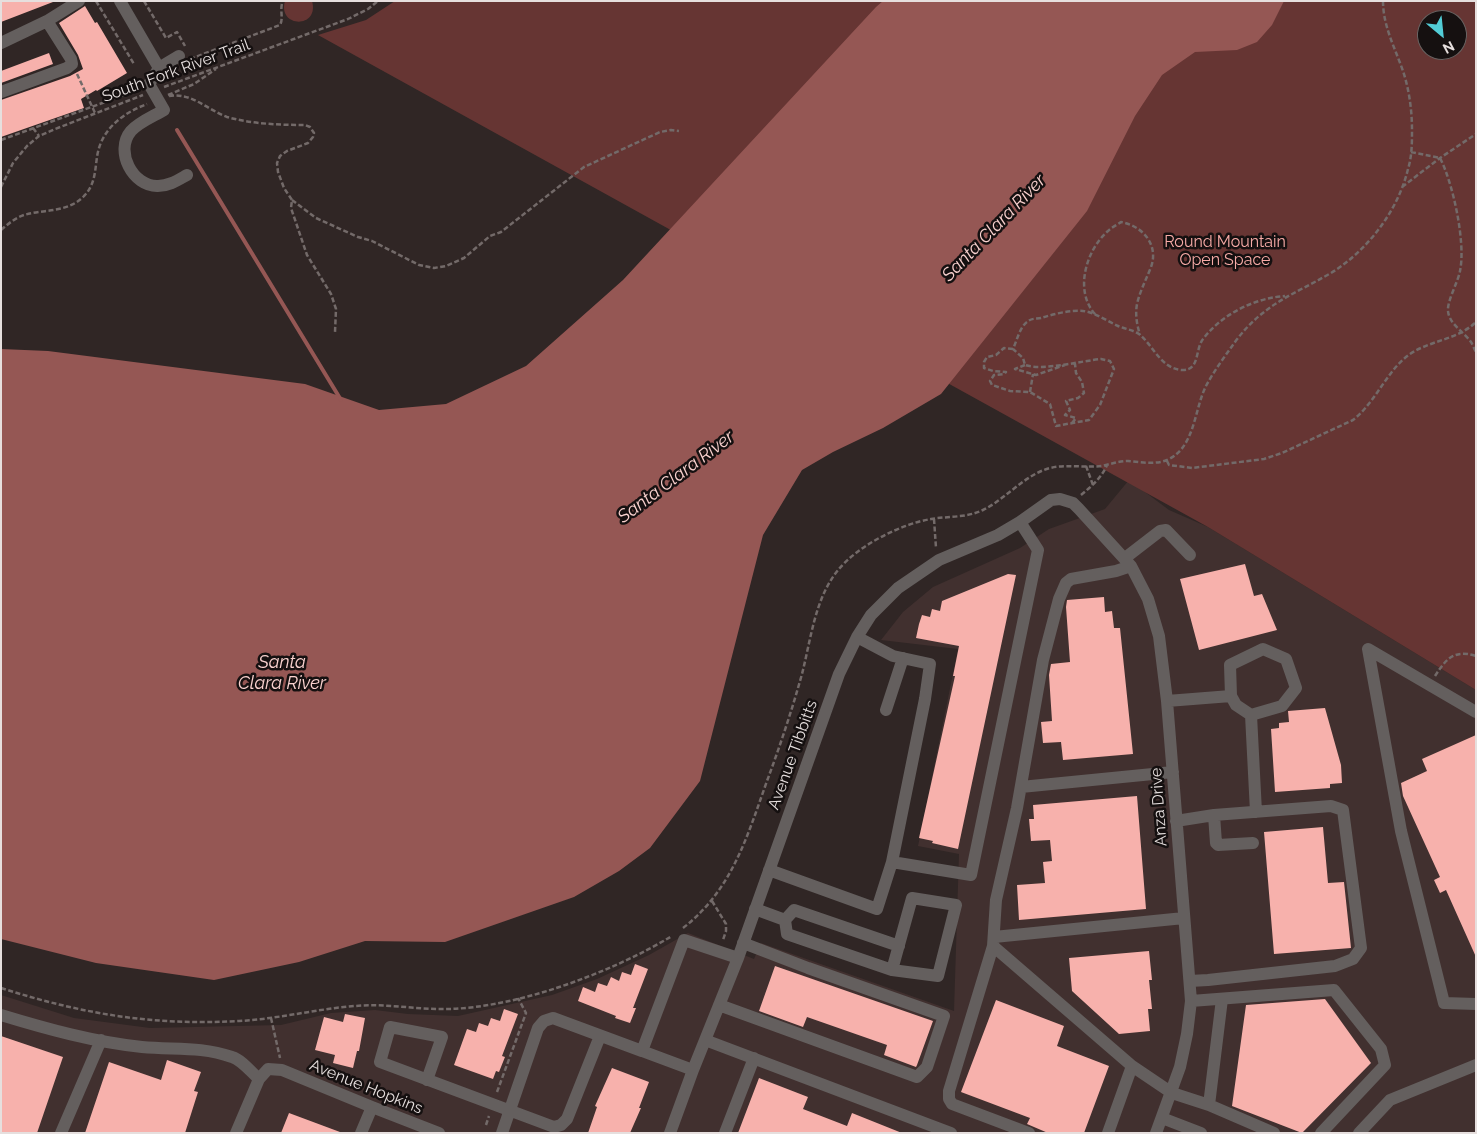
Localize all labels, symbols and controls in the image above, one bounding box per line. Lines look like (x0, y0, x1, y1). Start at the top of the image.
north arrow (1417, 10, 1467, 60)
street label: South Fork River Trail (100, 35, 252, 107)
text: N (1440, 38, 1457, 57)
water label: Santa Clara River (938, 170, 1050, 286)
park label: Round Mountain Open Space (1164, 232, 1286, 270)
water label: Santa Clara River (614, 426, 738, 528)
water label: Santa Clara River (238, 652, 326, 694)
street label: Avenue Tibbitts (764, 698, 822, 812)
street label: Anza Drive (1147, 767, 1171, 847)
street label: Avenue Hopkins (307, 1056, 425, 1118)

